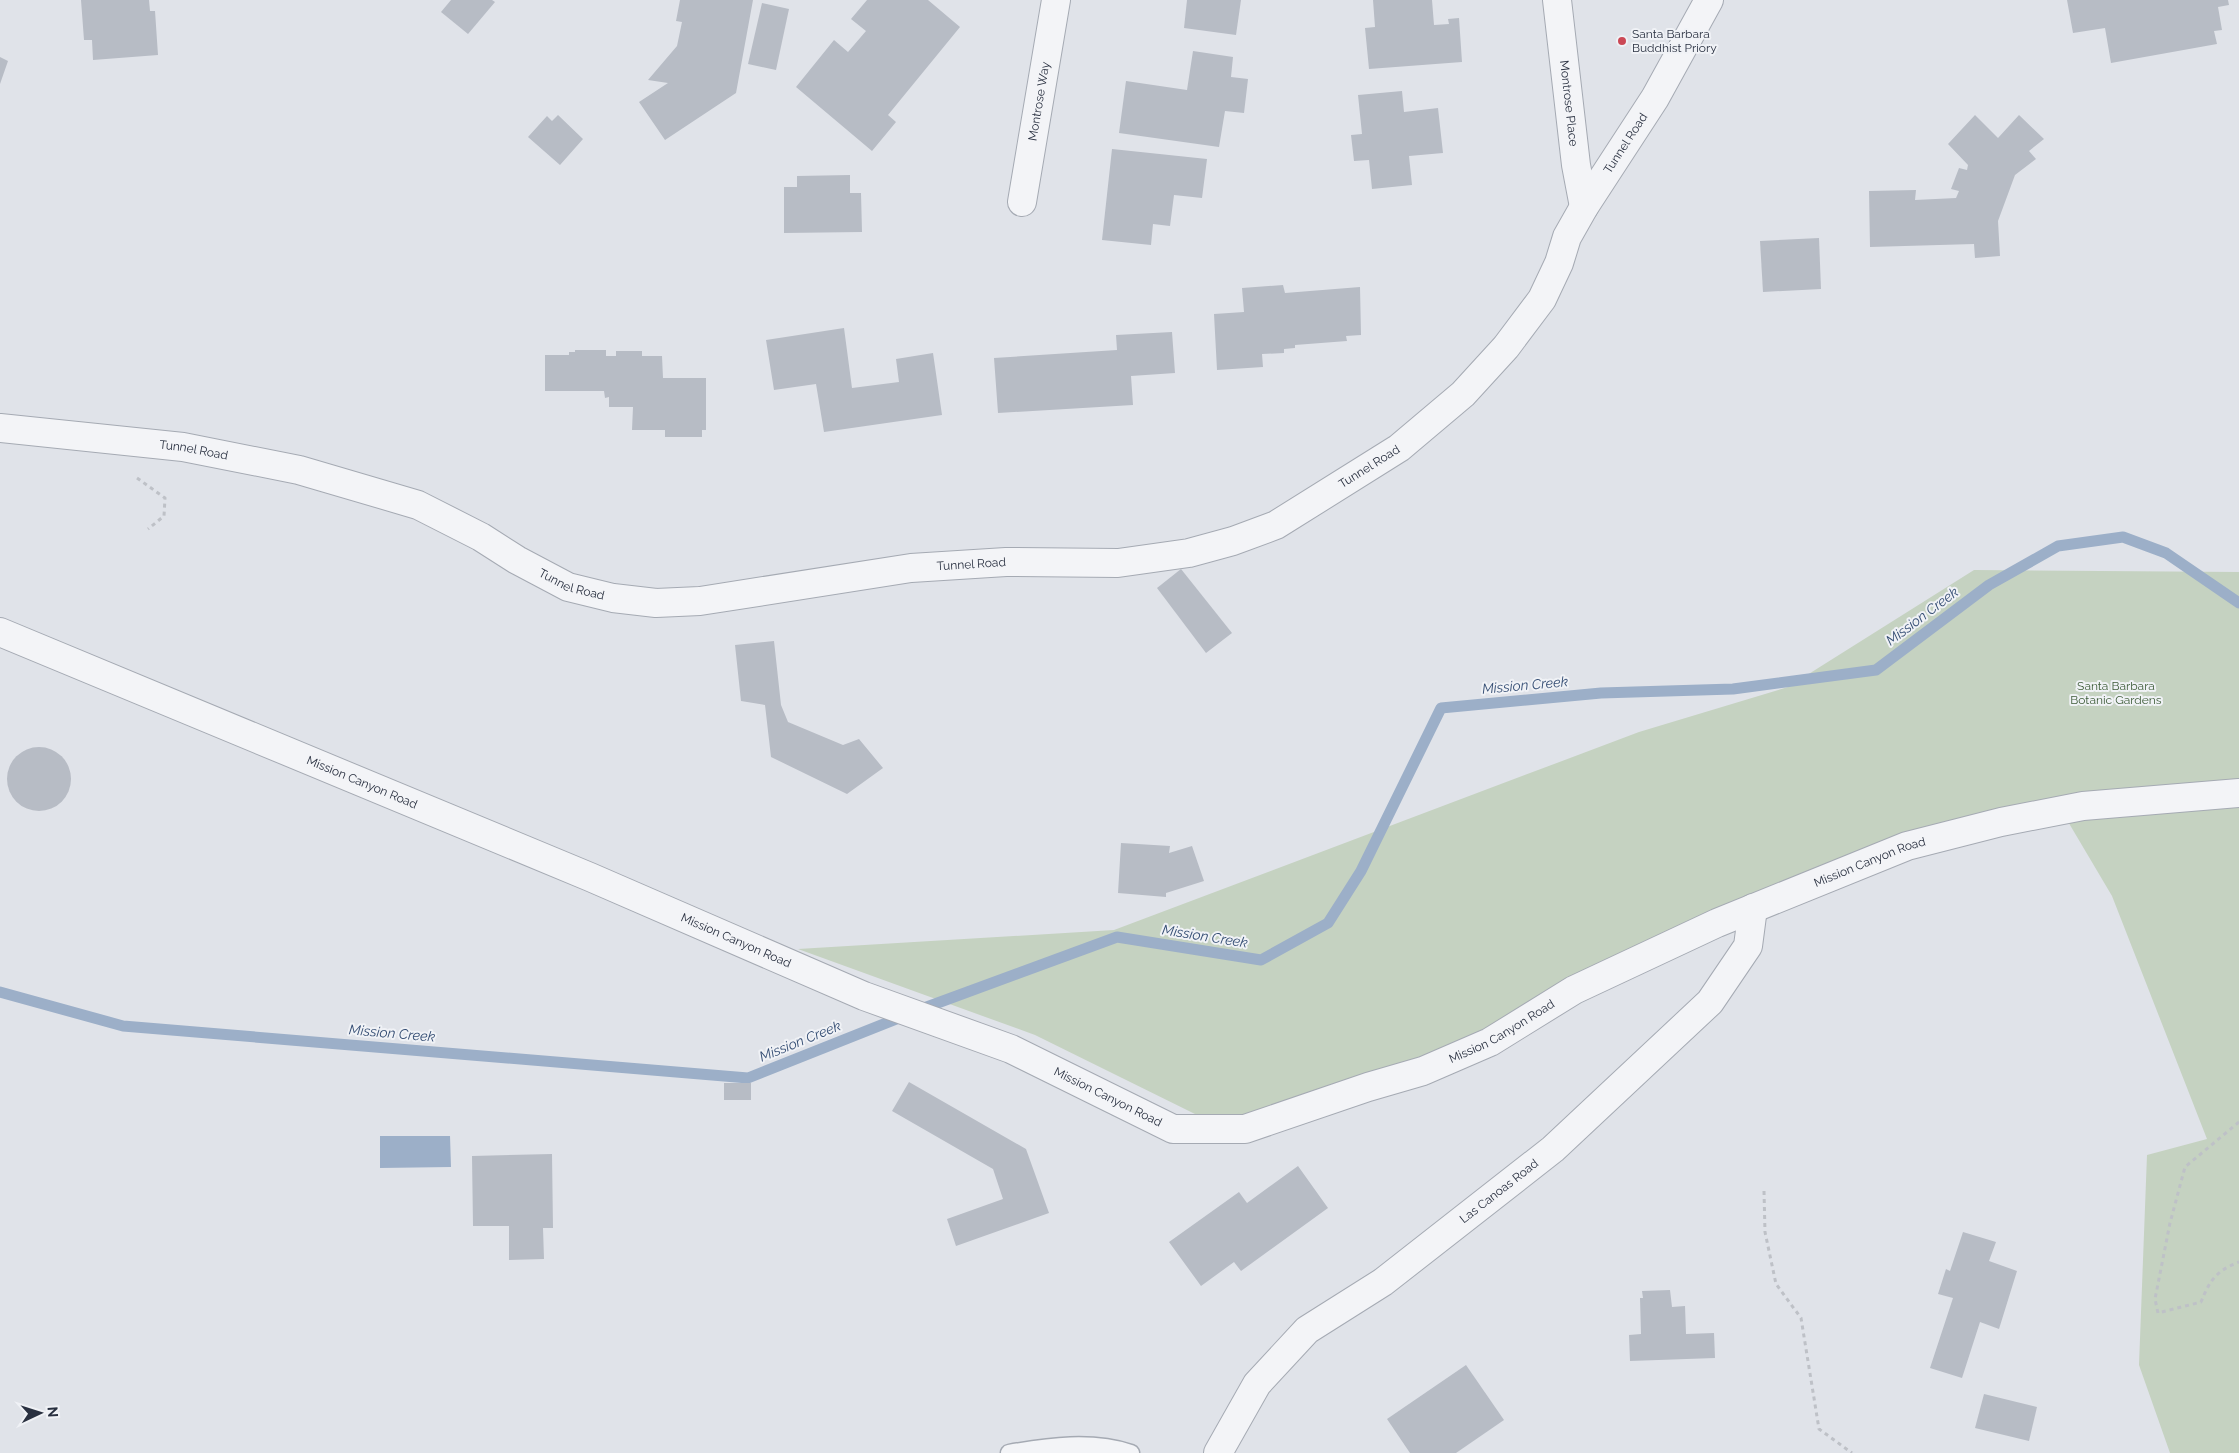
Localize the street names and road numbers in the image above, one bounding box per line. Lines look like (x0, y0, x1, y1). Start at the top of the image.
street label: Montrose Way (1025, 60, 1053, 142)
street label: Montrose Place (1557, 60, 1581, 147)
street label: Tunnel Road (1601, 110, 1650, 176)
street label: Tunnel Road (159, 438, 229, 463)
street label: Tunnel Road (1336, 442, 1402, 491)
street label: Tunnel Road (936, 555, 1006, 573)
street label: Tunnel Road (536, 566, 606, 603)
street label: Mission Canyon Road (305, 753, 419, 812)
street label: Mission Canyon Road (1812, 835, 1927, 890)
street label: Mission Canyon Road (679, 910, 793, 970)
street label: Mission Canyon Road (1447, 997, 1557, 1066)
street label: Mission Canyon Road (1052, 1064, 1164, 1129)
street label: Las Canoas Road (1457, 1156, 1541, 1226)

